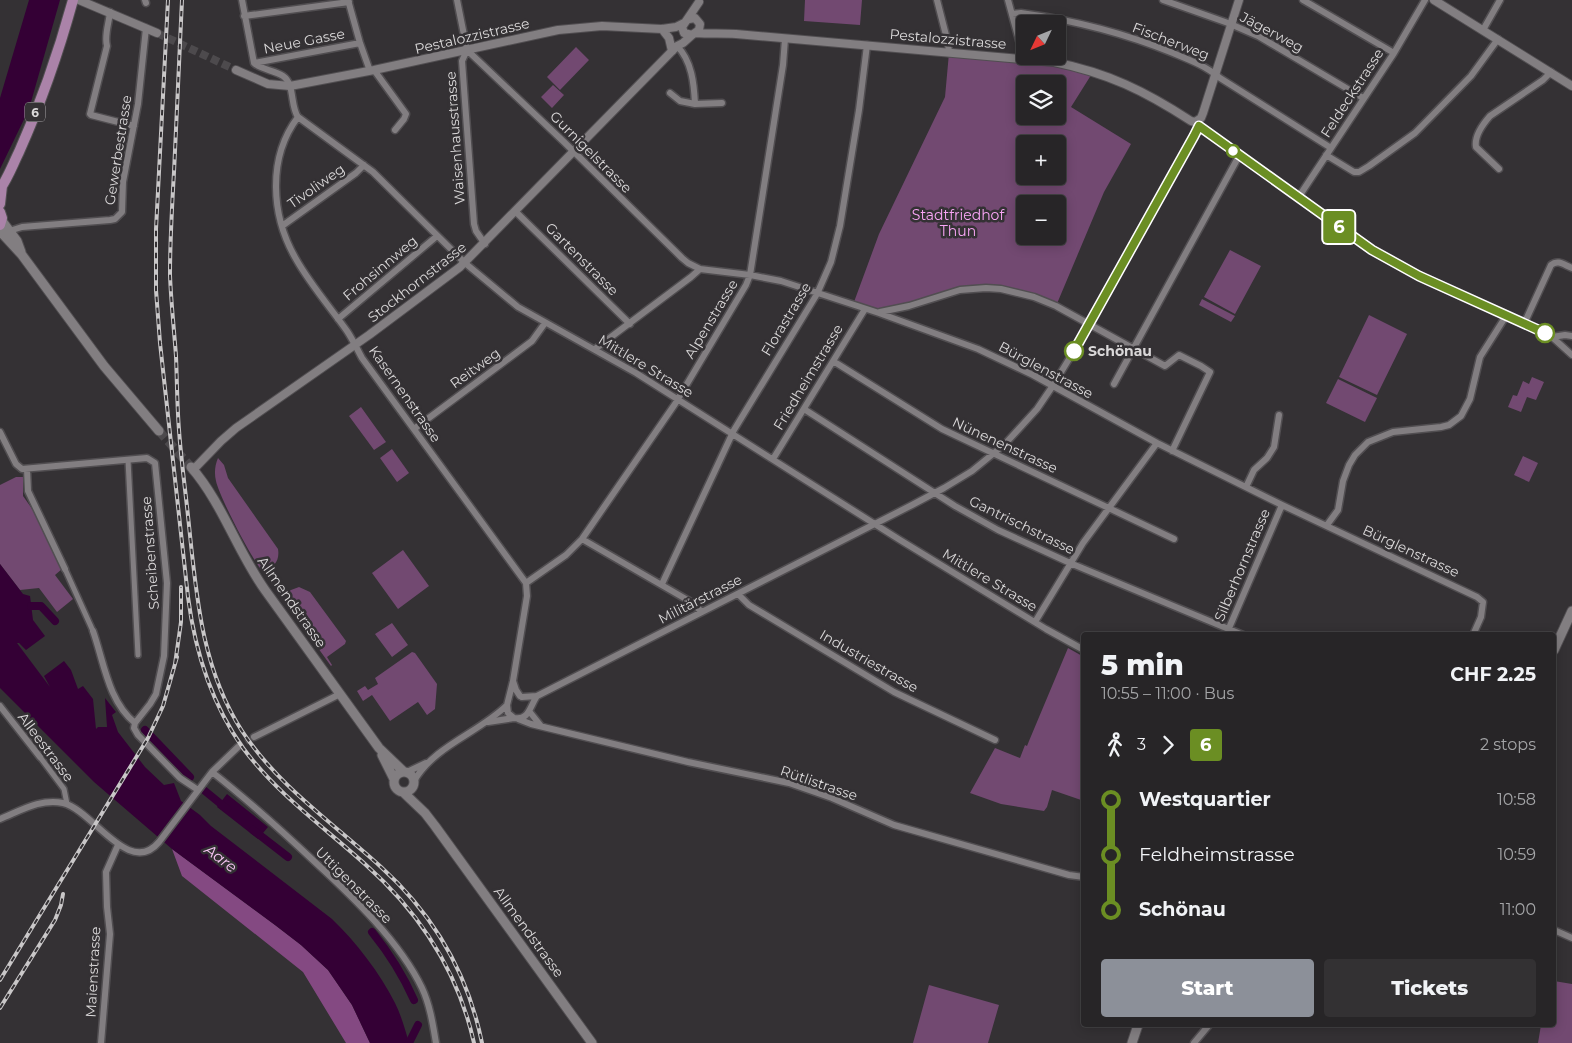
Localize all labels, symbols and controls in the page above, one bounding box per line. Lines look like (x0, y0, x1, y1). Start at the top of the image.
street label: Jägerweg (1236, 7, 1307, 56)
street label: Pestalozzistrasse (413, 14, 531, 58)
north arrow (1016, 15, 1066, 65)
map controls (1016, 15, 1066, 245)
street label: Fischerweg (1130, 18, 1212, 64)
street label: Neue Gasse (262, 24, 346, 58)
street label: Pestalozzistrasse (889, 25, 1007, 53)
street label: Feldeckstrasse (1316, 45, 1388, 141)
street label: Waisenhausstrasse (441, 71, 469, 205)
button: layers (1016, 75, 1066, 125)
street label: Gewerbestrasse (100, 94, 136, 206)
road number: 6 (25, 102, 45, 121)
street label: Gurnigelstrasse (546, 107, 636, 197)
button: + (1016, 135, 1066, 185)
unlabelled marker (1226, 144, 1240, 158)
street label: Tivoliweg (284, 160, 348, 212)
button: − (1016, 195, 1066, 245)
park label: Stadtfriedhof Thun (912, 206, 1005, 240)
line badge: 6 (1323, 211, 1355, 243)
text: 6 (1333, 216, 1345, 238)
street label: Gartenstrasse (542, 219, 622, 299)
street label: Frohsinnweg (339, 232, 421, 304)
street label: Stockhornstrasse (364, 238, 470, 326)
street label: Alpenstrasse (680, 276, 742, 362)
street label: Florastrasse (757, 279, 815, 359)
street label: Friedheimstrasse (769, 321, 847, 433)
unlabelled marker (1535, 323, 1555, 343)
street label: Mittlere Strasse (595, 331, 697, 401)
street label: Bürglenstrasse (996, 337, 1096, 403)
marker: Schönau (1064, 341, 1084, 361)
street label: Kasernenstrasse (365, 342, 445, 446)
place label: Schönau (1088, 342, 1152, 360)
street label: Reitweg (446, 344, 504, 392)
street label: Nünenenstrasse (950, 413, 1060, 477)
street label: Gantrischstrasse (966, 492, 1078, 558)
street label: Scheibenstrasse (137, 496, 163, 610)
street label: Silberhornstrasse (1210, 506, 1274, 624)
street label: Bürglenstrasse (1360, 521, 1462, 581)
street label: Mittlere Strasse (939, 545, 1041, 615)
street label: Allmendstrasse (254, 553, 330, 651)
street label: Militärstrasse (655, 570, 745, 628)
street label: Industriestrasse (817, 626, 921, 696)
text: 5 min (1101, 648, 1184, 682)
text: CHF 2.25 (1450, 663, 1536, 686)
text: 10:55 – 11:00 · Bus (1101, 684, 1234, 703)
street label: Alleestrasse (14, 709, 78, 785)
icon: walk (1101, 731, 1129, 759)
icon: forward (1154, 731, 1182, 759)
text: 6 (1200, 734, 1212, 756)
text: 3 (1137, 735, 1146, 754)
text: 2 stops (1480, 735, 1536, 754)
street label: Rütlistrasse (778, 761, 860, 805)
text: Westquartier (1139, 788, 1271, 811)
text: 10:58 (1497, 790, 1536, 809)
water label: Aare (200, 839, 241, 876)
street label: Uttigenstrasse (312, 843, 396, 927)
text: Feldheimstrasse (1139, 843, 1295, 866)
text: 10:59 (1497, 845, 1536, 864)
street label: Allmendstrasse (490, 883, 568, 981)
text: Schönau (1139, 898, 1226, 921)
text: 11:00 (1500, 900, 1536, 919)
street label: Maienstrasse (82, 926, 104, 1018)
button: Start (1101, 959, 1314, 1017)
button: Tickets (1324, 959, 1536, 1017)

